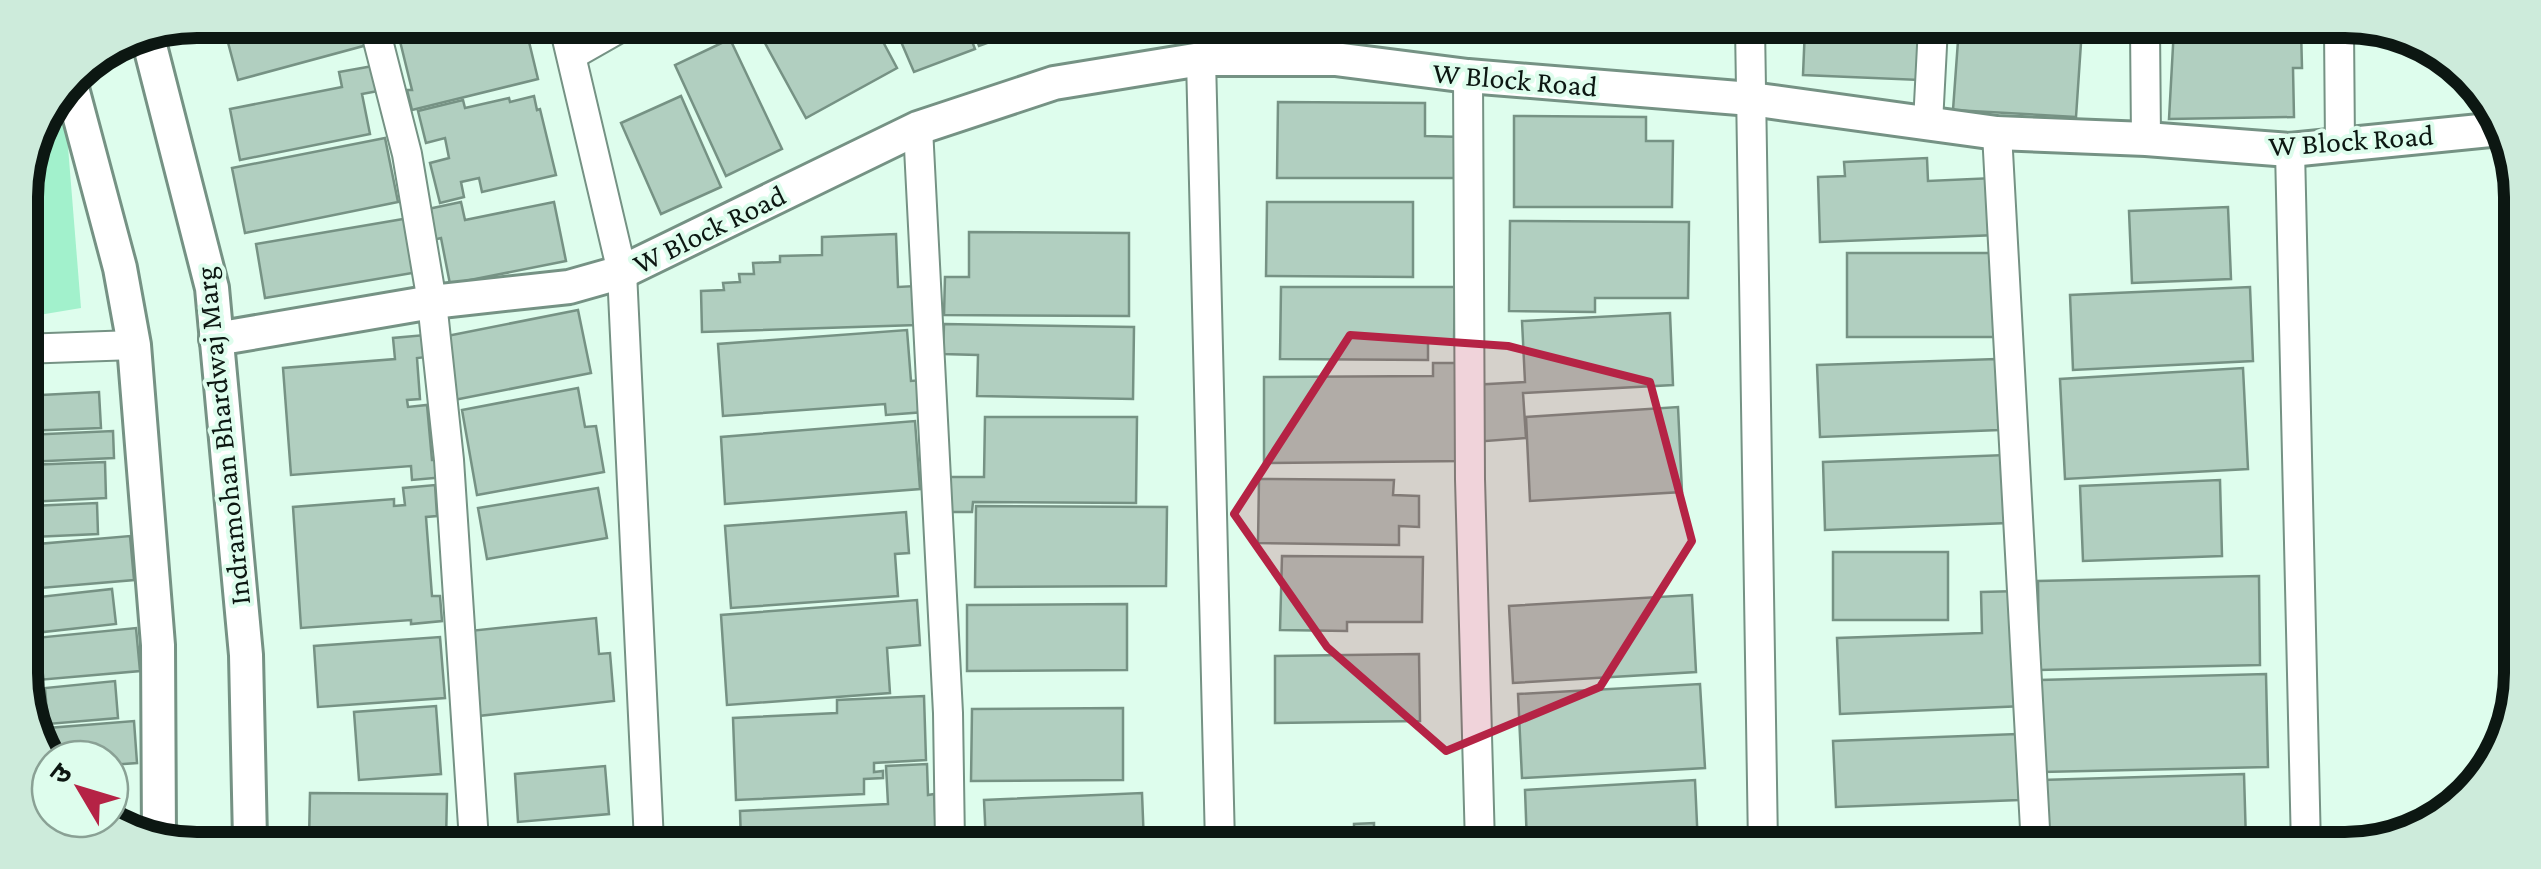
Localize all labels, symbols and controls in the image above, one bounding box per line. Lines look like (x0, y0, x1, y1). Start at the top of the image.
street label: W Block Road (1431, 55, 1599, 103)
street label: W Block Road (2267, 118, 2435, 162)
street label: W Block Road (627, 178, 791, 280)
street label: Indramohan Bhardwaj Marg (188, 265, 257, 607)
north arrow (30, 739, 130, 839)
text: उ (43, 757, 78, 790)

